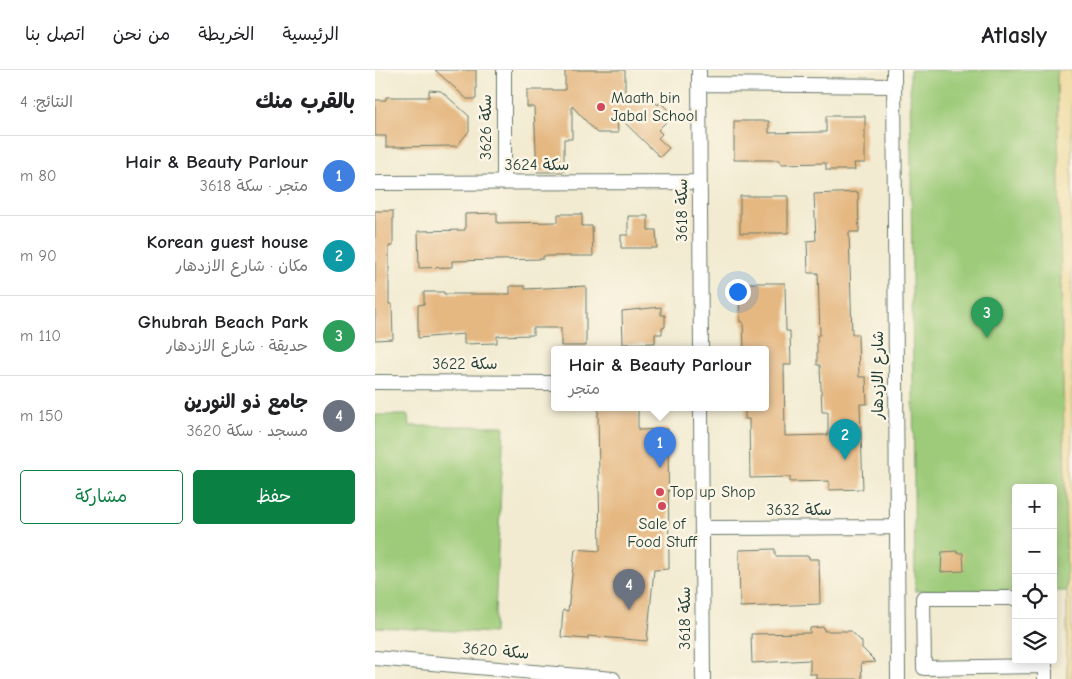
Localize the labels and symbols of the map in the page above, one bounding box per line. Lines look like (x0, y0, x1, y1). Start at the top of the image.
place label: Maath bin Jabal School (611, 89, 698, 125)
street label: سكة 3626 (477, 94, 495, 160)
marker: Maath bin Jabal School (595, 101, 607, 113)
street label: سكة 3624 (505, 156, 569, 174)
street label: سكة 3618 (673, 178, 691, 242)
your location (725, 279, 751, 305)
pin: 3 (971, 297, 1003, 338)
street label: شارع الازدهار (869, 330, 889, 421)
street label: سكة 3622 (432, 355, 498, 373)
pin: 2 (829, 419, 861, 460)
pin: 1 (644, 427, 676, 468)
place label: Top up Shop (670, 483, 756, 501)
marker: Top up Shop (654, 486, 666, 498)
marker: Sale of Food Stuff (656, 500, 668, 512)
street label: سكة 3632 (766, 501, 832, 519)
place label: Sale of Food Stuff (627, 515, 698, 551)
pin: 4 (613, 569, 645, 610)
street label: سكة 3618 (676, 586, 694, 650)
street label: سكة 3620 (462, 639, 530, 663)

